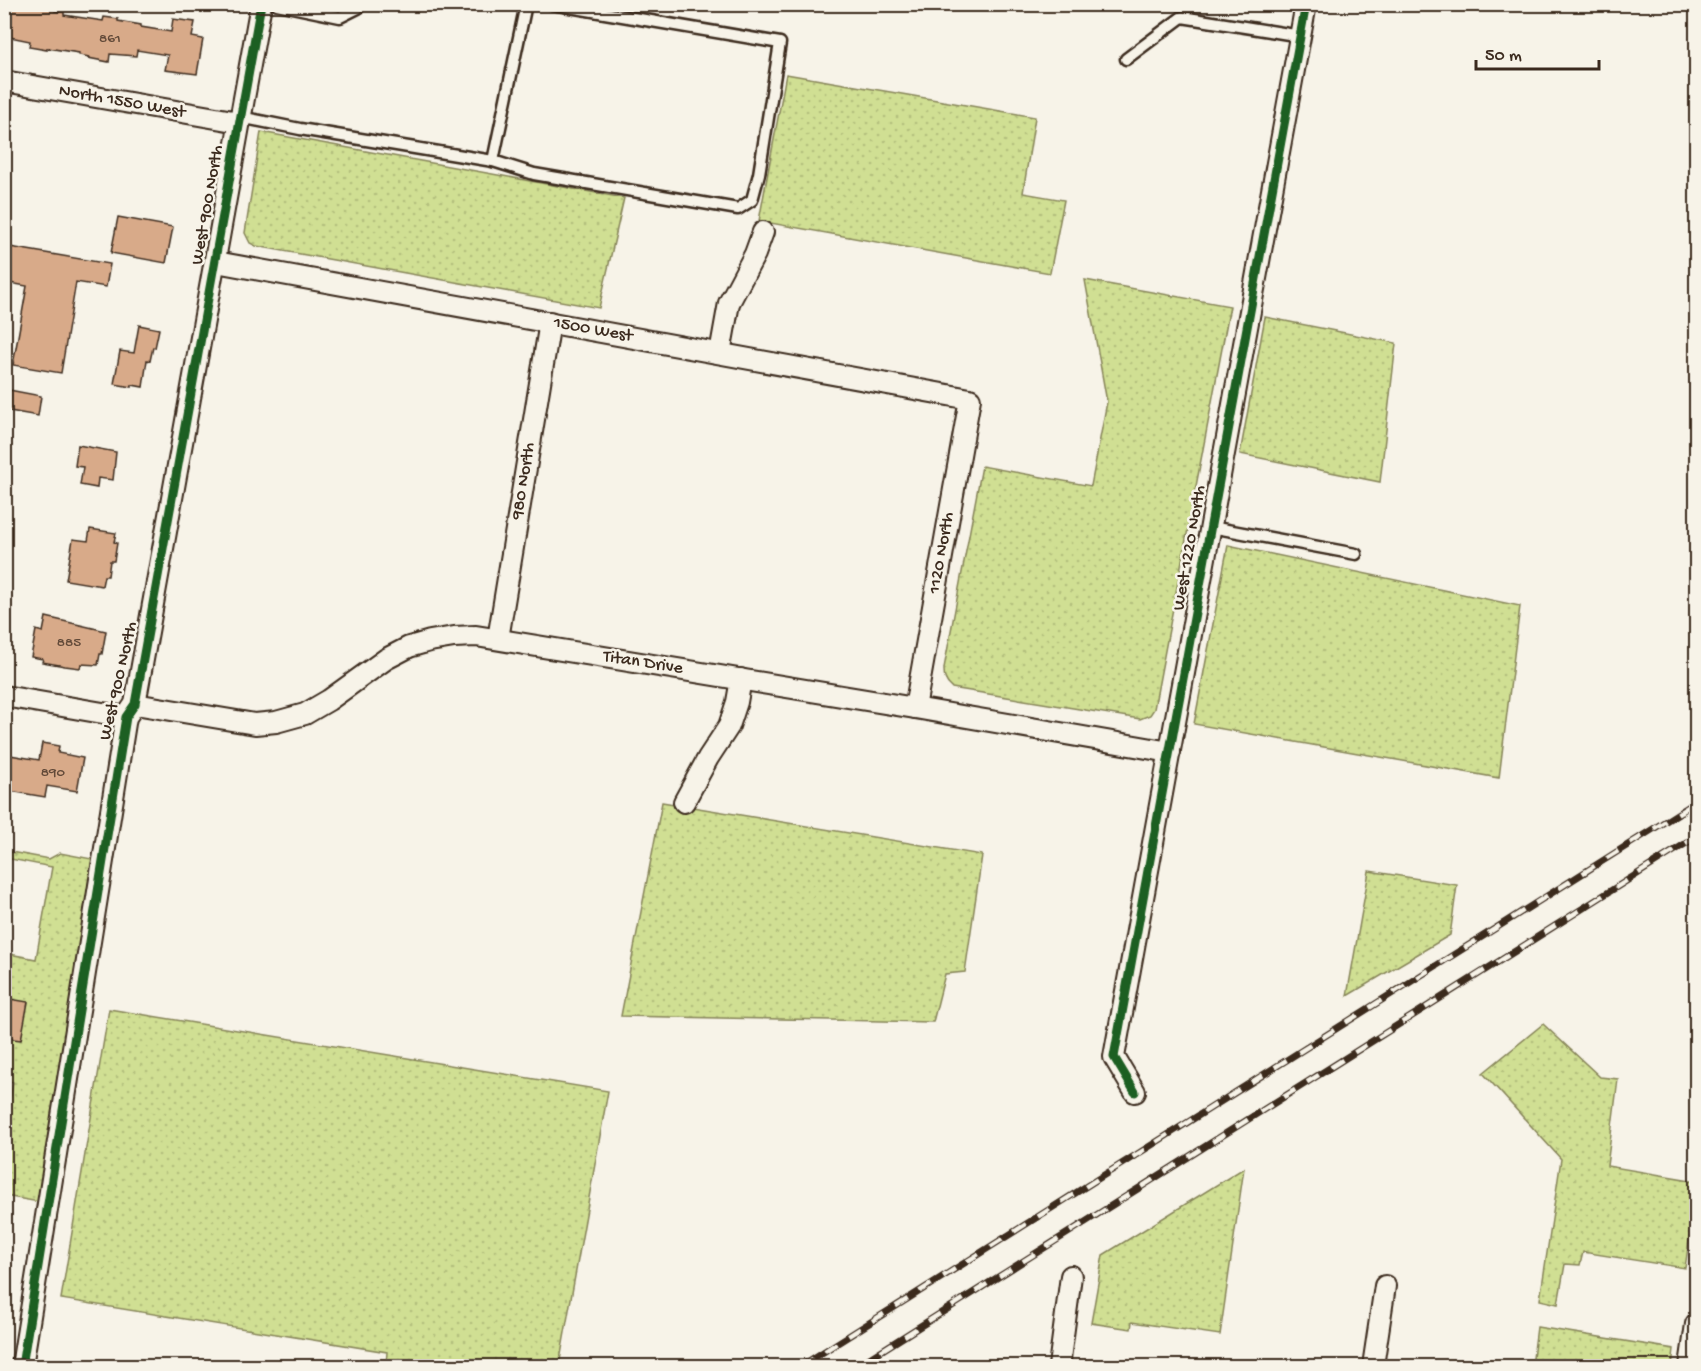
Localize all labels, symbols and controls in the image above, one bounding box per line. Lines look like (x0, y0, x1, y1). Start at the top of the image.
house number: 861 (99, 30, 121, 48)
scale bar (1476, 33, 1599, 71)
text: 50 m (1485, 46, 1522, 67)
street label: North 1550 West (57, 81, 188, 124)
street label: West 900 North (187, 143, 229, 266)
street label: 1500 West (551, 313, 636, 348)
street label: 980 North (507, 441, 541, 522)
street label: West 1220 North (1169, 483, 1211, 612)
street label: 1120 North (924, 510, 960, 596)
street label: West 900 North (95, 619, 143, 742)
house number: 885 (57, 634, 81, 652)
street label: Titan Drive (601, 646, 685, 680)
house number: 890 (41, 764, 66, 782)

